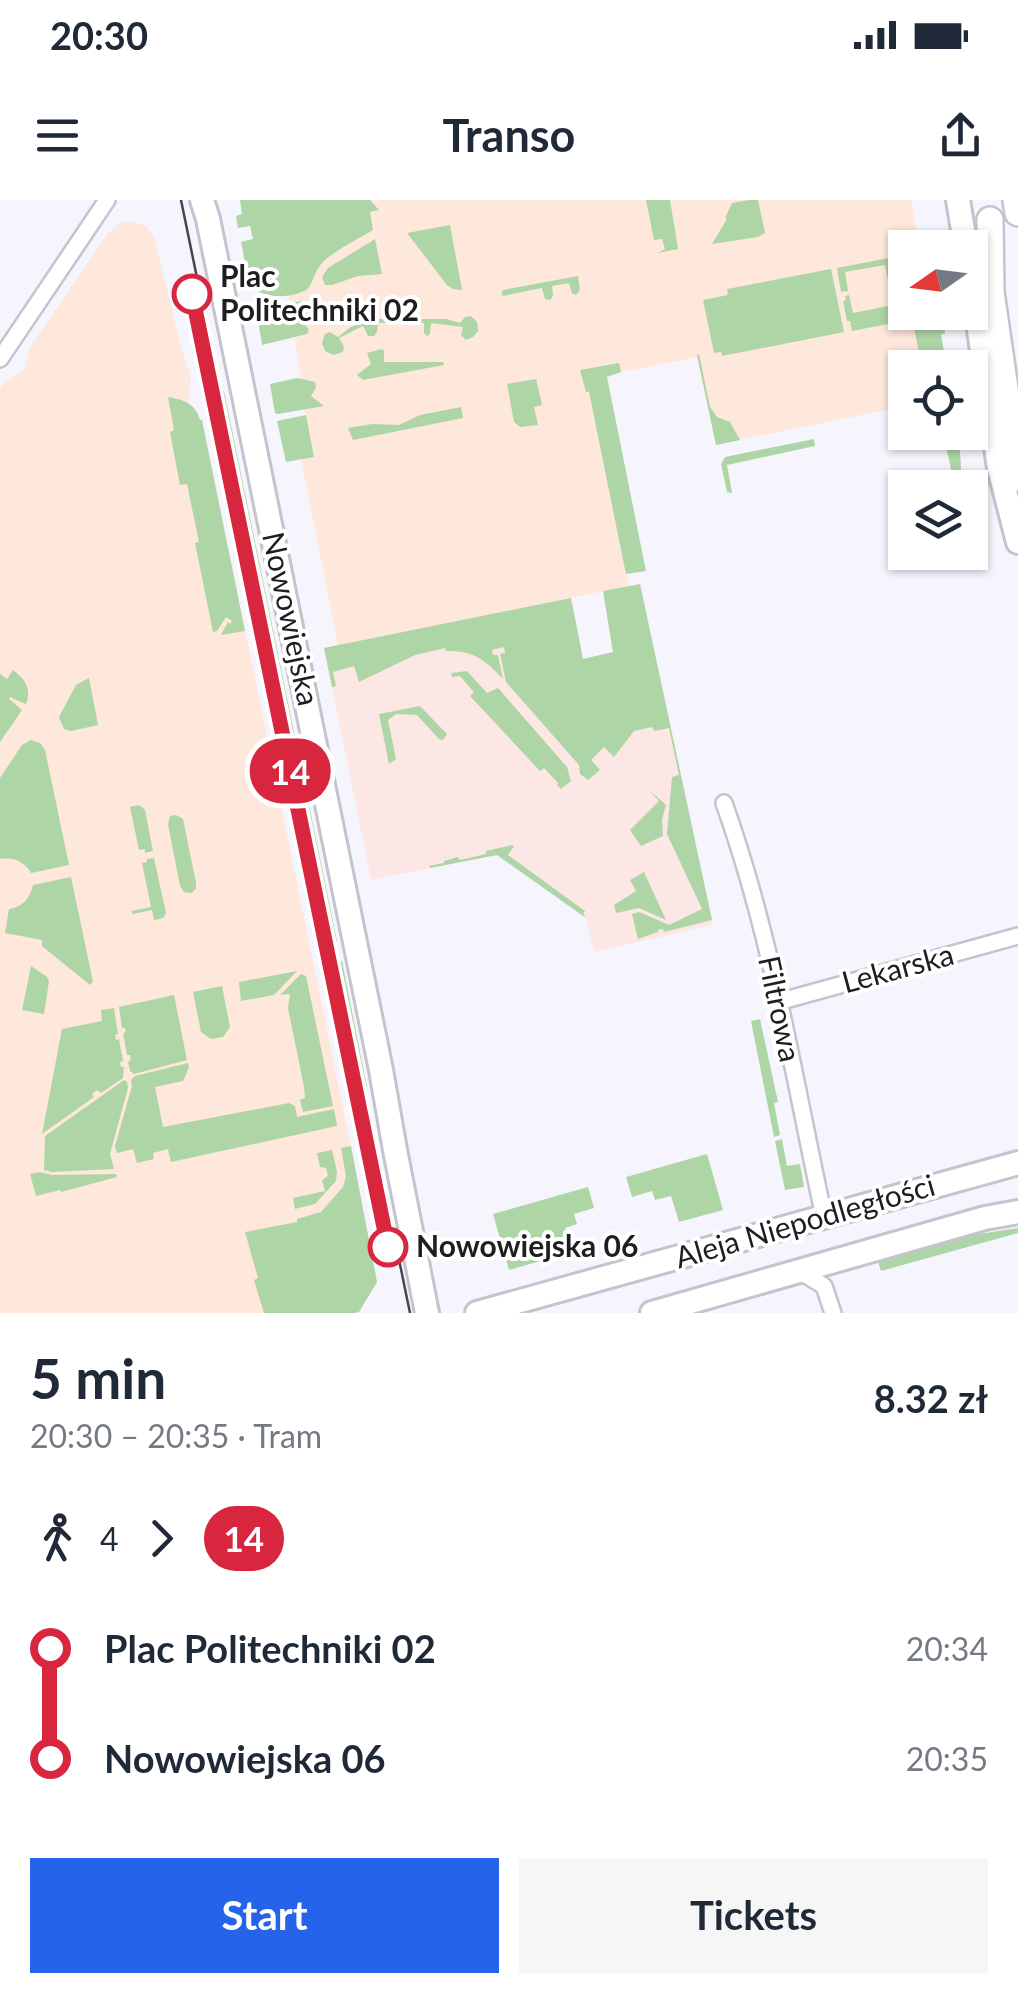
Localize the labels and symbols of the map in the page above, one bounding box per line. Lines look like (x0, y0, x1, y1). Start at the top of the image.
north arrow (888, 230, 988, 330)
place label: Plac Politechniki 02 (220, 257, 419, 327)
marker: Plac Politechniki 02 (173, 275, 211, 313)
street label: Nowowiejska (256, 529, 328, 709)
line badge: 14 (245, 738, 335, 804)
street label: Lekarska (838, 935, 957, 999)
street label: Filtrowa (752, 952, 810, 1065)
street label: Aleja Niepodległości (670, 1166, 939, 1274)
place label: Nowowiejska 06 (416, 1227, 638, 1263)
marker: Nowowiejska 06 (369, 1228, 407, 1266)

